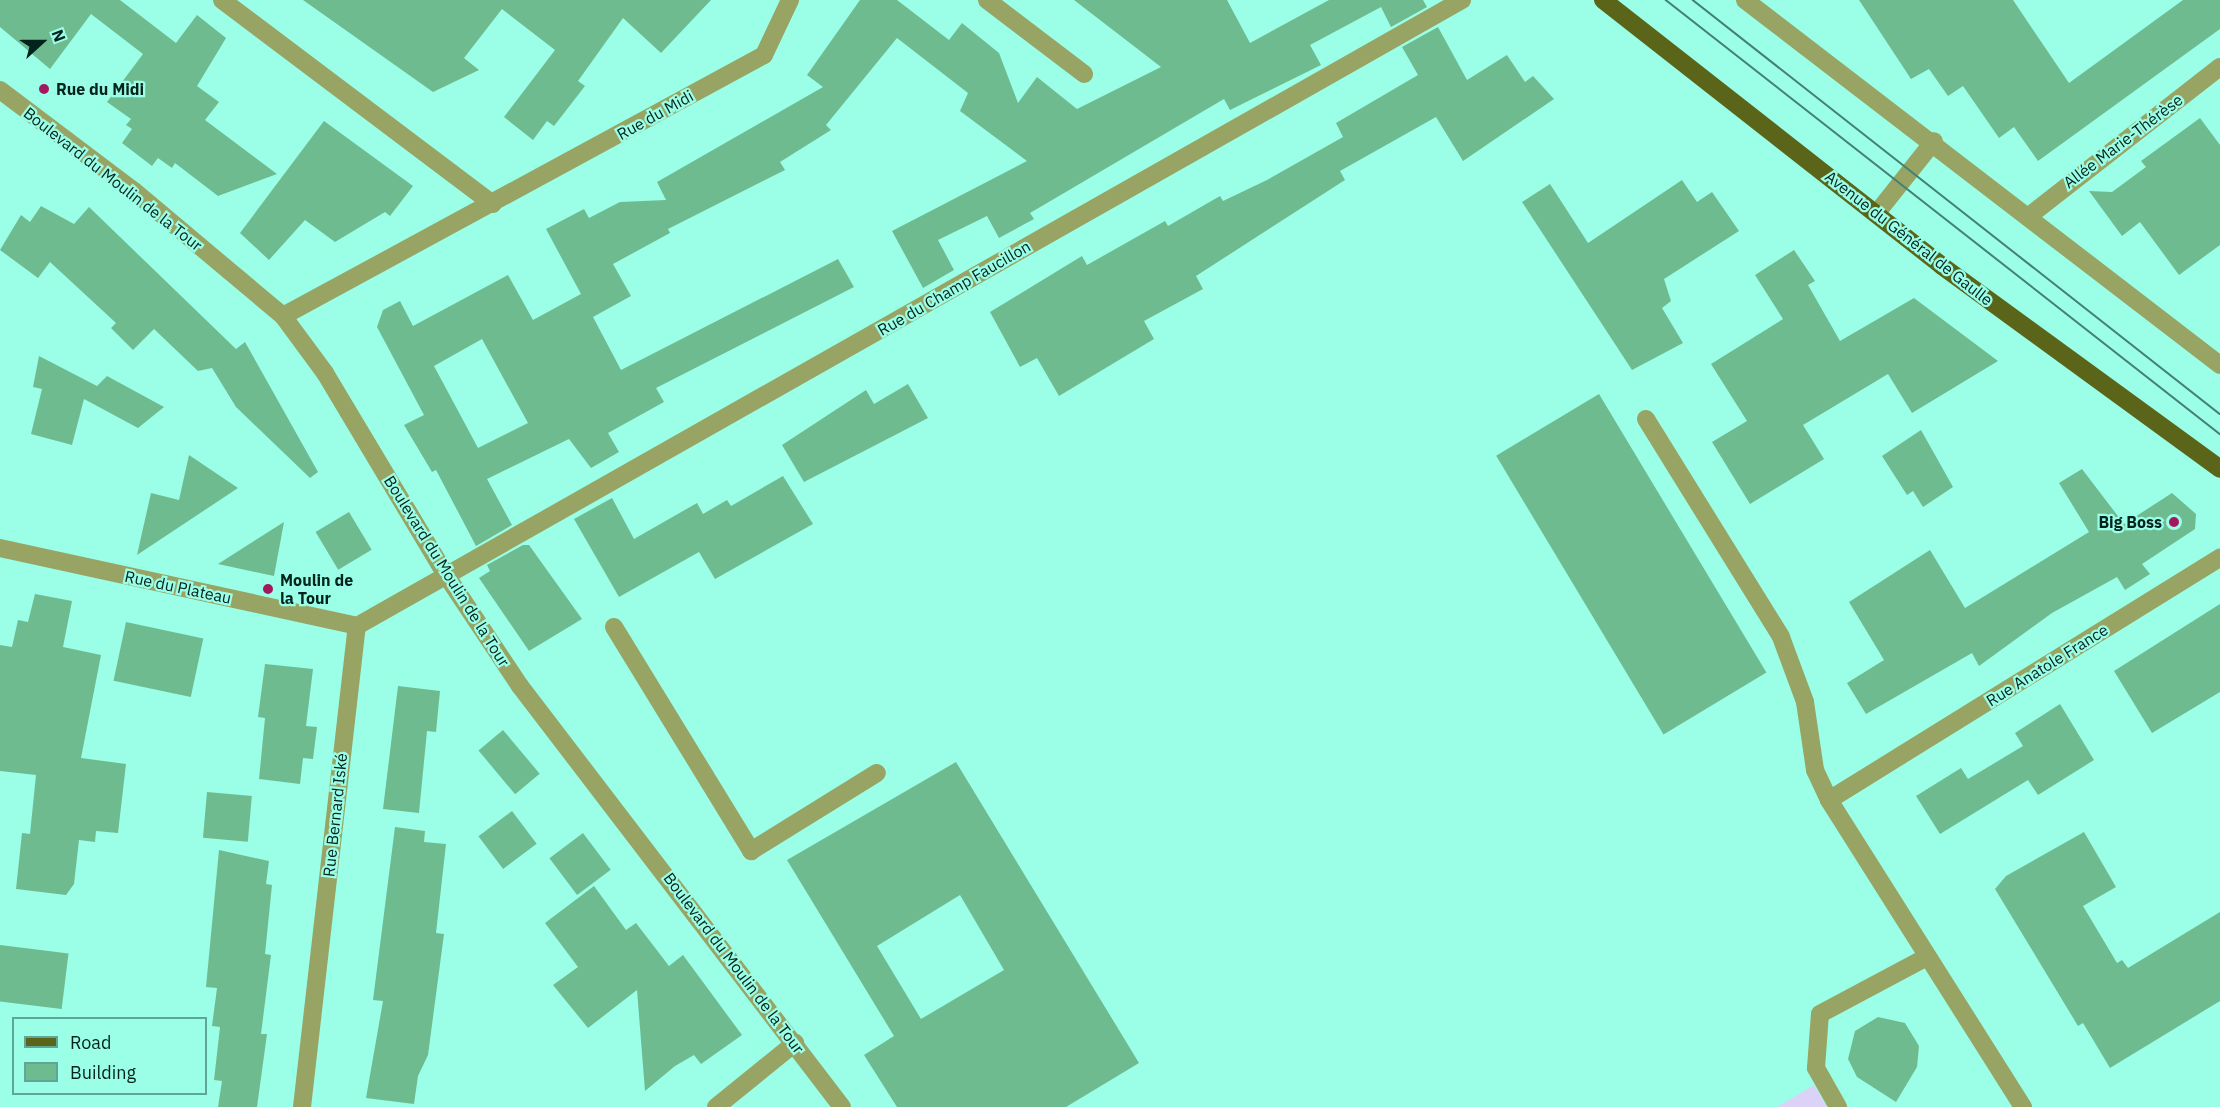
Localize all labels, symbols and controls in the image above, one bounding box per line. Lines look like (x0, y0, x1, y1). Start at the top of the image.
north arrow (12, 12, 72, 72)
text: N (47, 27, 70, 45)
place label: Rue du Midi (56, 79, 144, 99)
marker: Rue du Midi (37, 82, 51, 96)
street label: Rue du Midi (613, 86, 697, 144)
street label: Allée Marie-Thérèse (2060, 90, 2186, 192)
street label: Boulevard du Moulin de la Tour (20, 103, 206, 255)
street label: Avenue du Général de Gaulle (1821, 167, 1997, 309)
street label: Rue du Champ Faucillon (874, 236, 1034, 340)
street label: Boulevard du Moulin de la Tour (380, 472, 514, 670)
place label: Big Boss (2098, 512, 2162, 532)
marker: Big Boss (2167, 515, 2181, 529)
street label: Rue du Plateau (123, 566, 233, 608)
place label: Moulin de la Tour (280, 570, 353, 608)
marker: Moulin de la Tour (261, 582, 275, 596)
street label: Rue Anatole France (1983, 620, 2111, 710)
street label: Rue Bernard Iské (319, 752, 351, 878)
street label: Boulevard du Moulin de la Tour (660, 869, 808, 1057)
legend (12, 1017, 207, 1095)
text: Road (70, 1031, 111, 1054)
text: Building (70, 1061, 136, 1084)

